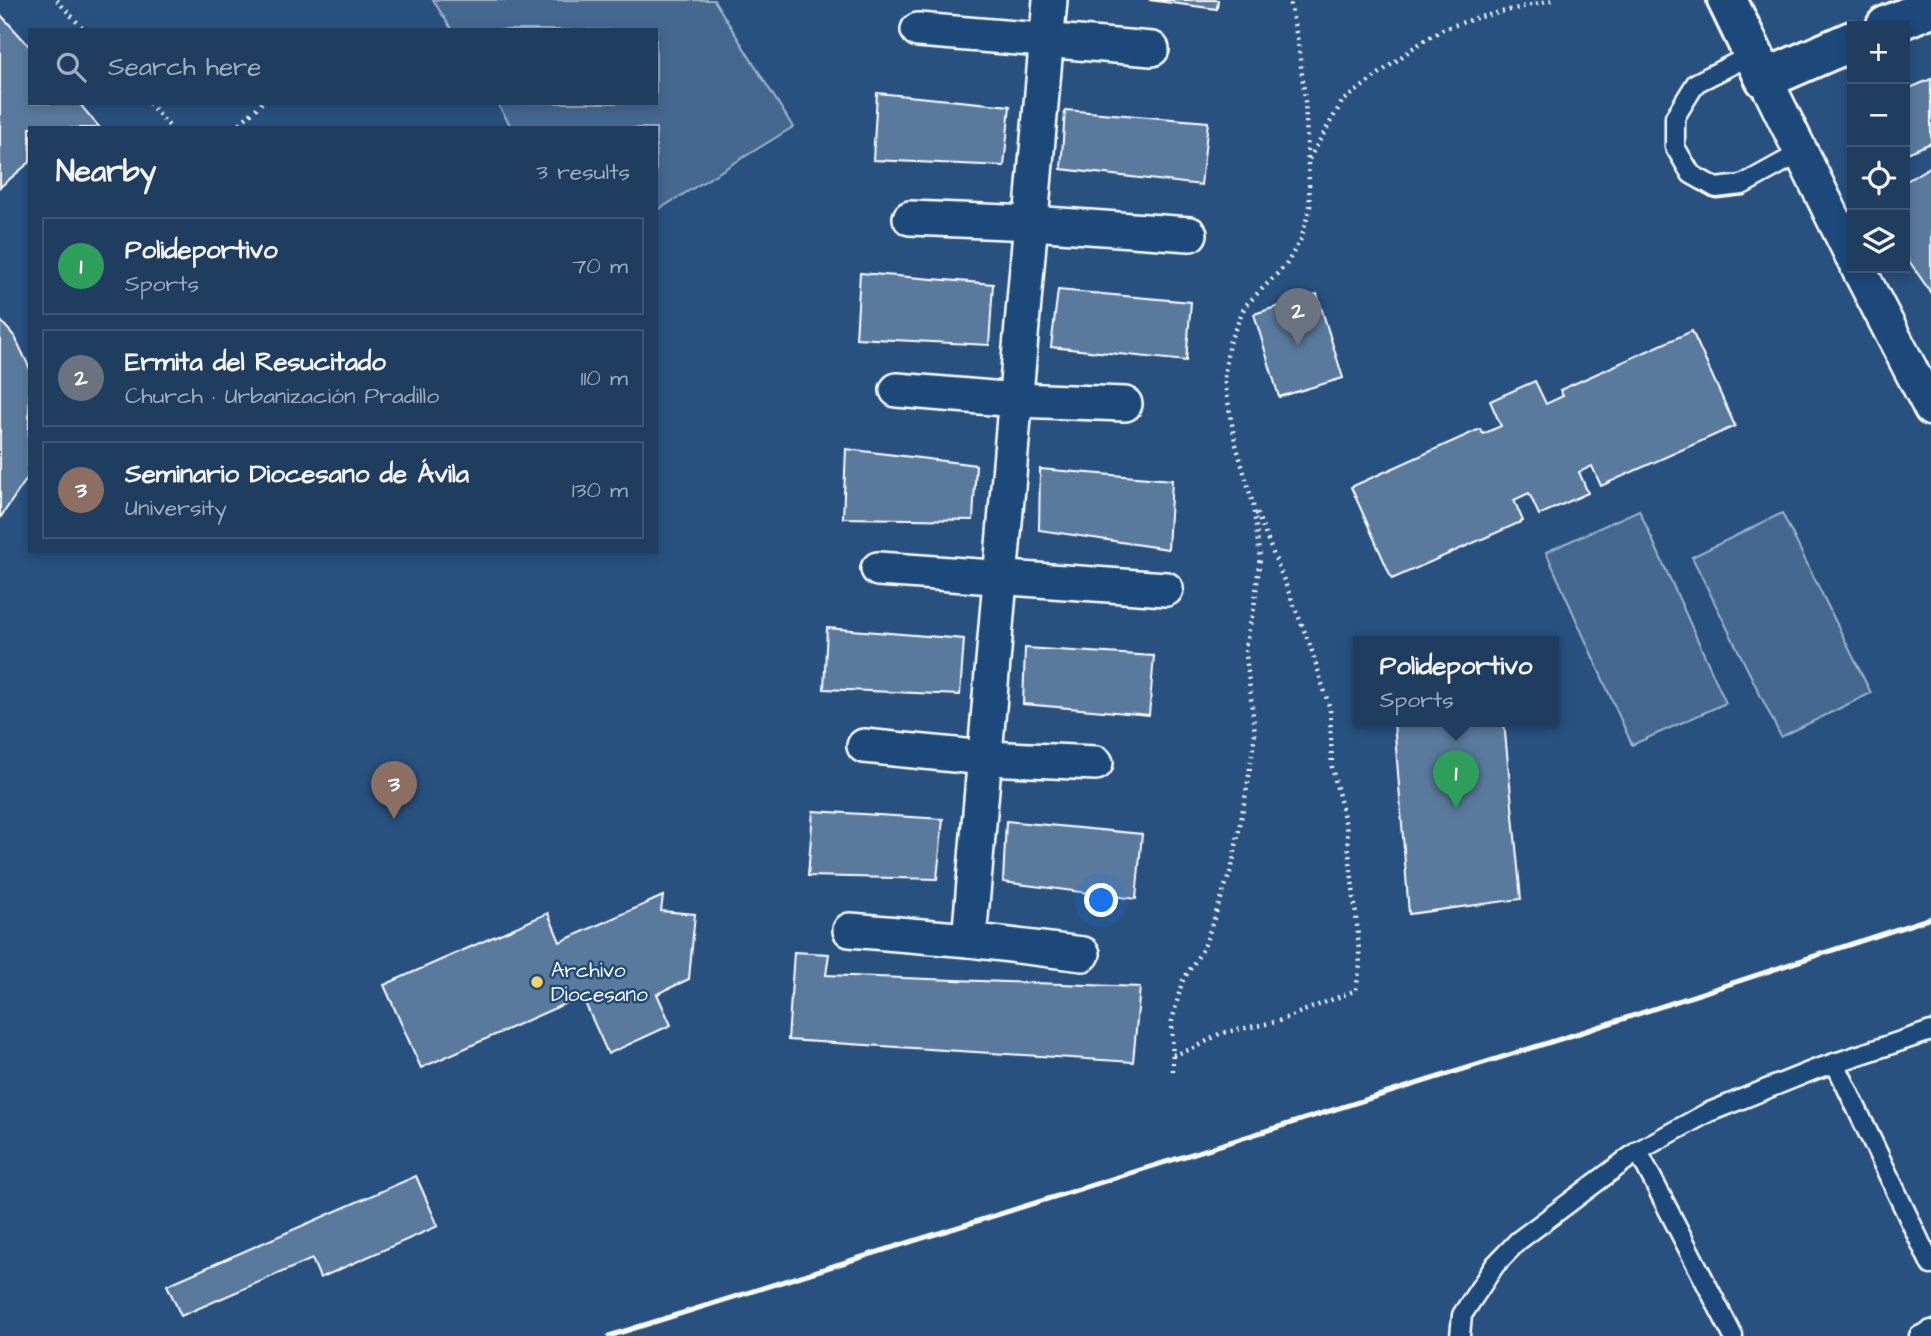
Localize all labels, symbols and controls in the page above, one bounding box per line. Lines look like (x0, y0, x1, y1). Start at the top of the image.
map controls (1847, 21, 1910, 273)
button: + (1847, 21, 1910, 84)
search box (28, 28, 658, 105)
icon: search (52, 48, 90, 86)
text: Search here (108, 49, 261, 85)
button: − (1847, 84, 1910, 147)
button: locate (1847, 147, 1910, 210)
text: Nearby (56, 151, 156, 193)
text: 3 results (536, 156, 630, 188)
button: layers (1847, 210, 1910, 273)
text: Polideportivo (125, 232, 278, 268)
text: 1 (80, 250, 82, 282)
text: 70 m (572, 250, 628, 282)
text: Sports (125, 268, 199, 300)
pin: 2 (1275, 288, 1321, 346)
text: Ermita del Resucitado (125, 344, 386, 380)
text: 2 (74, 362, 88, 394)
text: 110 m (580, 362, 628, 394)
text: Church · Urbanización Pradillo (125, 380, 439, 412)
text: Seminario Diocesano de Ávila (125, 456, 469, 492)
text: 3 (75, 474, 87, 506)
text: 130 m (572, 474, 628, 506)
text: University (125, 492, 227, 524)
popup (1353, 636, 1559, 727)
text: Polideportivo (1380, 648, 1532, 684)
text: Sports (1380, 684, 1454, 716)
pin: 1 (1433, 750, 1479, 808)
pin: 3 (371, 761, 417, 819)
your location (1084, 883, 1118, 917)
place label: Archivo Diocesano (551, 956, 648, 1009)
marker: Archivo Diocesano (529, 974, 545, 990)

